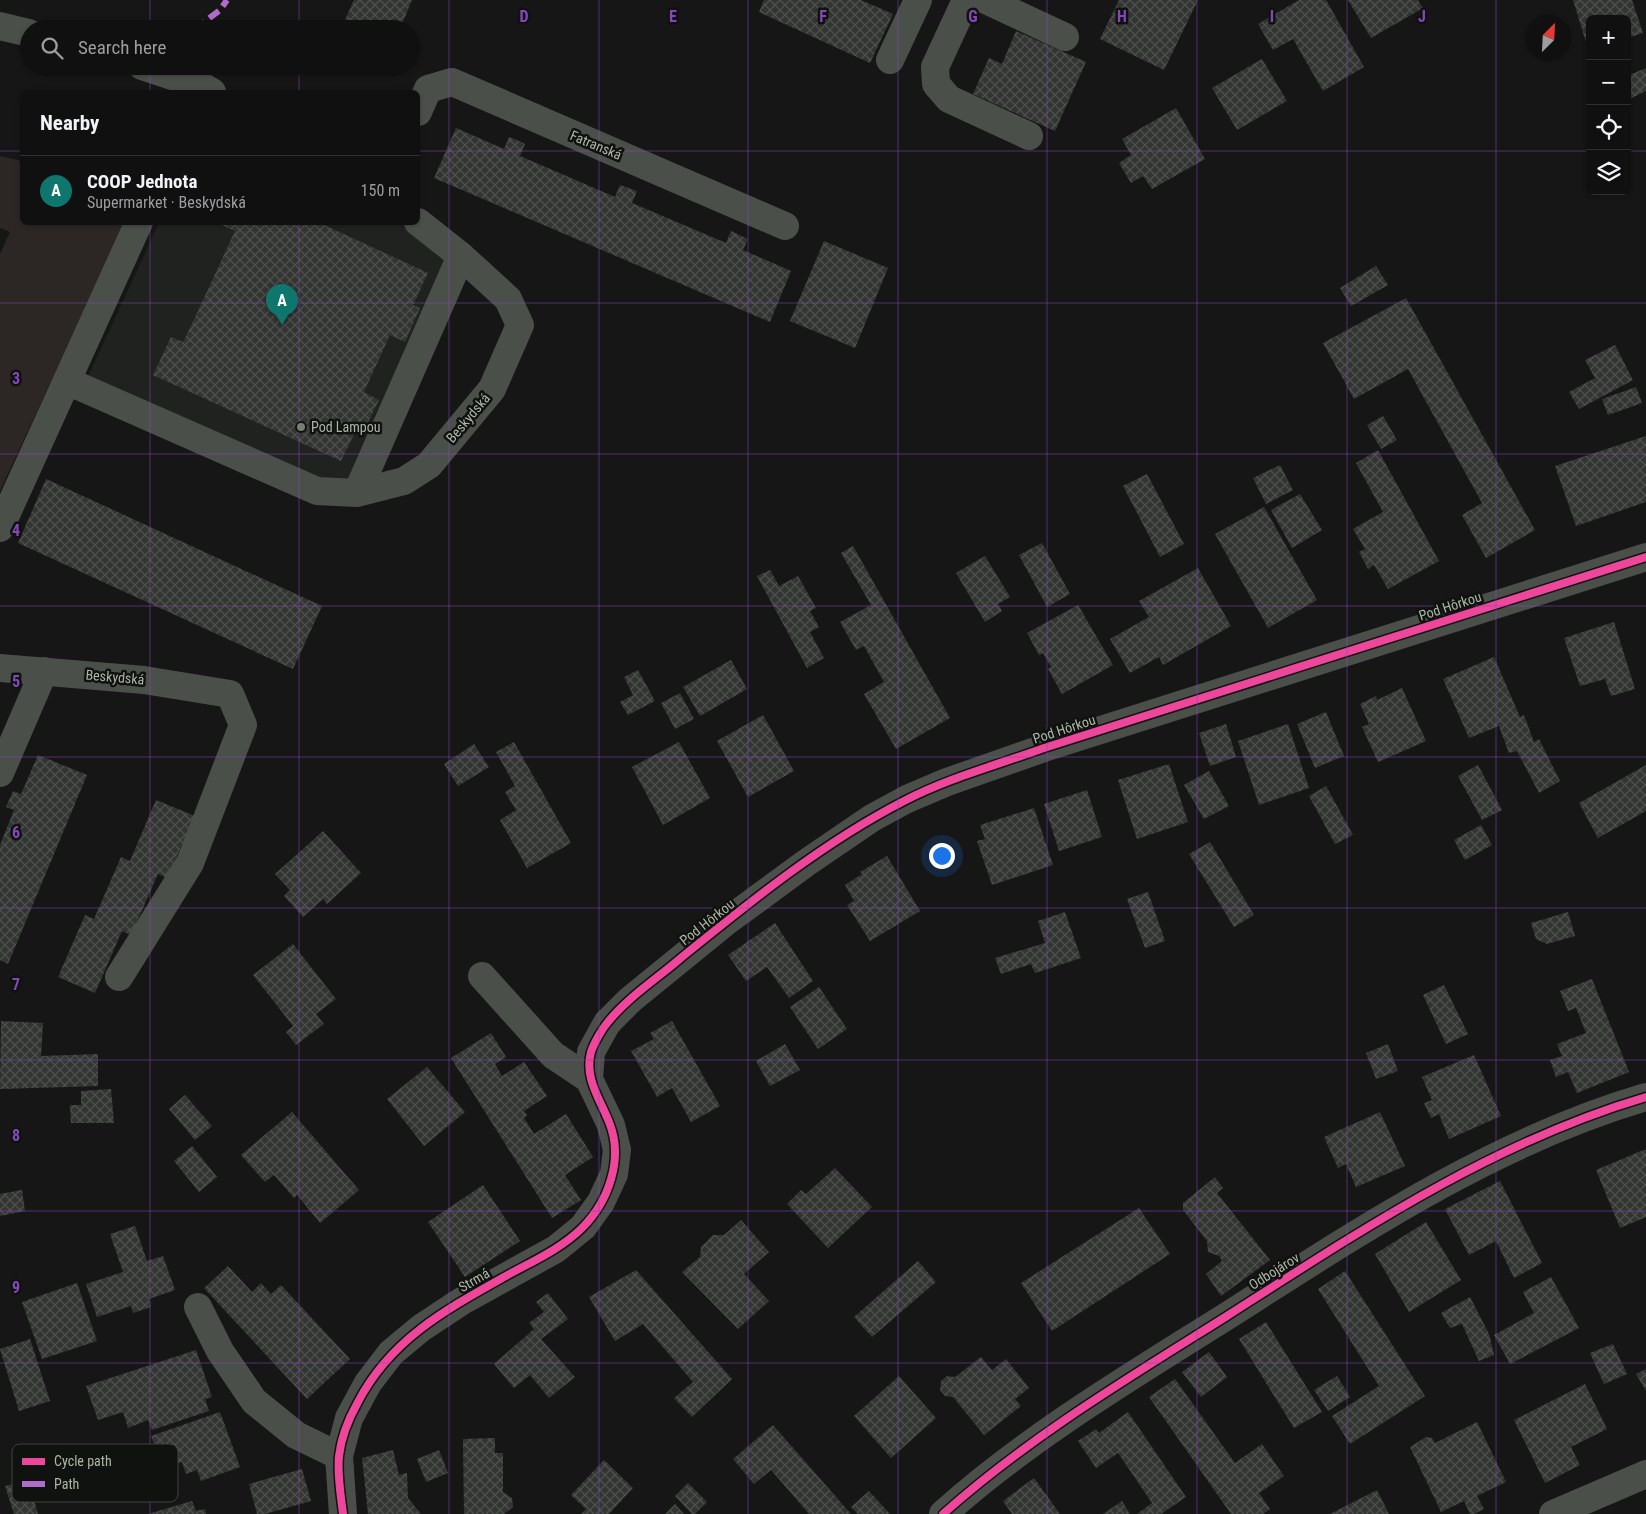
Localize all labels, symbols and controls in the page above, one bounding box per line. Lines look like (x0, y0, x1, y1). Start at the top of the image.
text: D (519, 7, 529, 26)
text: E (669, 7, 677, 26)
text: F (819, 7, 827, 26)
text: G (968, 7, 978, 26)
text: H (1117, 7, 1127, 26)
text: I (1270, 7, 1274, 26)
text: J (1418, 7, 1426, 26)
north arrow (1526, 15, 1571, 60)
map controls (1586, 15, 1631, 195)
button: + (1586, 15, 1631, 60)
search box (20, 20, 420, 75)
icon: search (38, 34, 66, 62)
text: Search here (78, 36, 166, 59)
button: − (1586, 60, 1631, 105)
button: locate (1586, 105, 1631, 150)
text: Nearby (40, 111, 99, 135)
street label: Fatranská (568, 127, 624, 163)
button: layers (1586, 150, 1631, 195)
text: COOP Jednota (87, 170, 197, 193)
text: A (51, 181, 61, 200)
text: 150 m (361, 181, 400, 200)
text: Supermarket · Beskydská (87, 193, 246, 212)
pin: A (266, 284, 298, 325)
text: 3 (12, 369, 20, 388)
street label: Beskydská (443, 390, 493, 446)
place label: Pod Lampou (311, 419, 380, 435)
marker: Pod Lampou (295, 421, 307, 433)
text: 4 (12, 521, 20, 540)
street label: Pod Hôrkou (1417, 588, 1483, 624)
street label: Beskydská (85, 666, 145, 688)
text: 5 (12, 672, 20, 691)
street label: Pod Hôrkou (1031, 711, 1097, 747)
text: 6 (12, 823, 20, 842)
your location (929, 843, 955, 869)
street label: Pod Hôrkou (676, 896, 738, 948)
text: 7 (12, 975, 20, 994)
text: 8 (12, 1126, 20, 1145)
street label: Odbojárov (1246, 1249, 1302, 1293)
street label: Strmá (456, 1265, 492, 1295)
text: 9 (12, 1278, 20, 1297)
legend (12, 1444, 178, 1502)
text: Cycle path (54, 1453, 112, 1469)
text: Path (54, 1476, 79, 1492)

